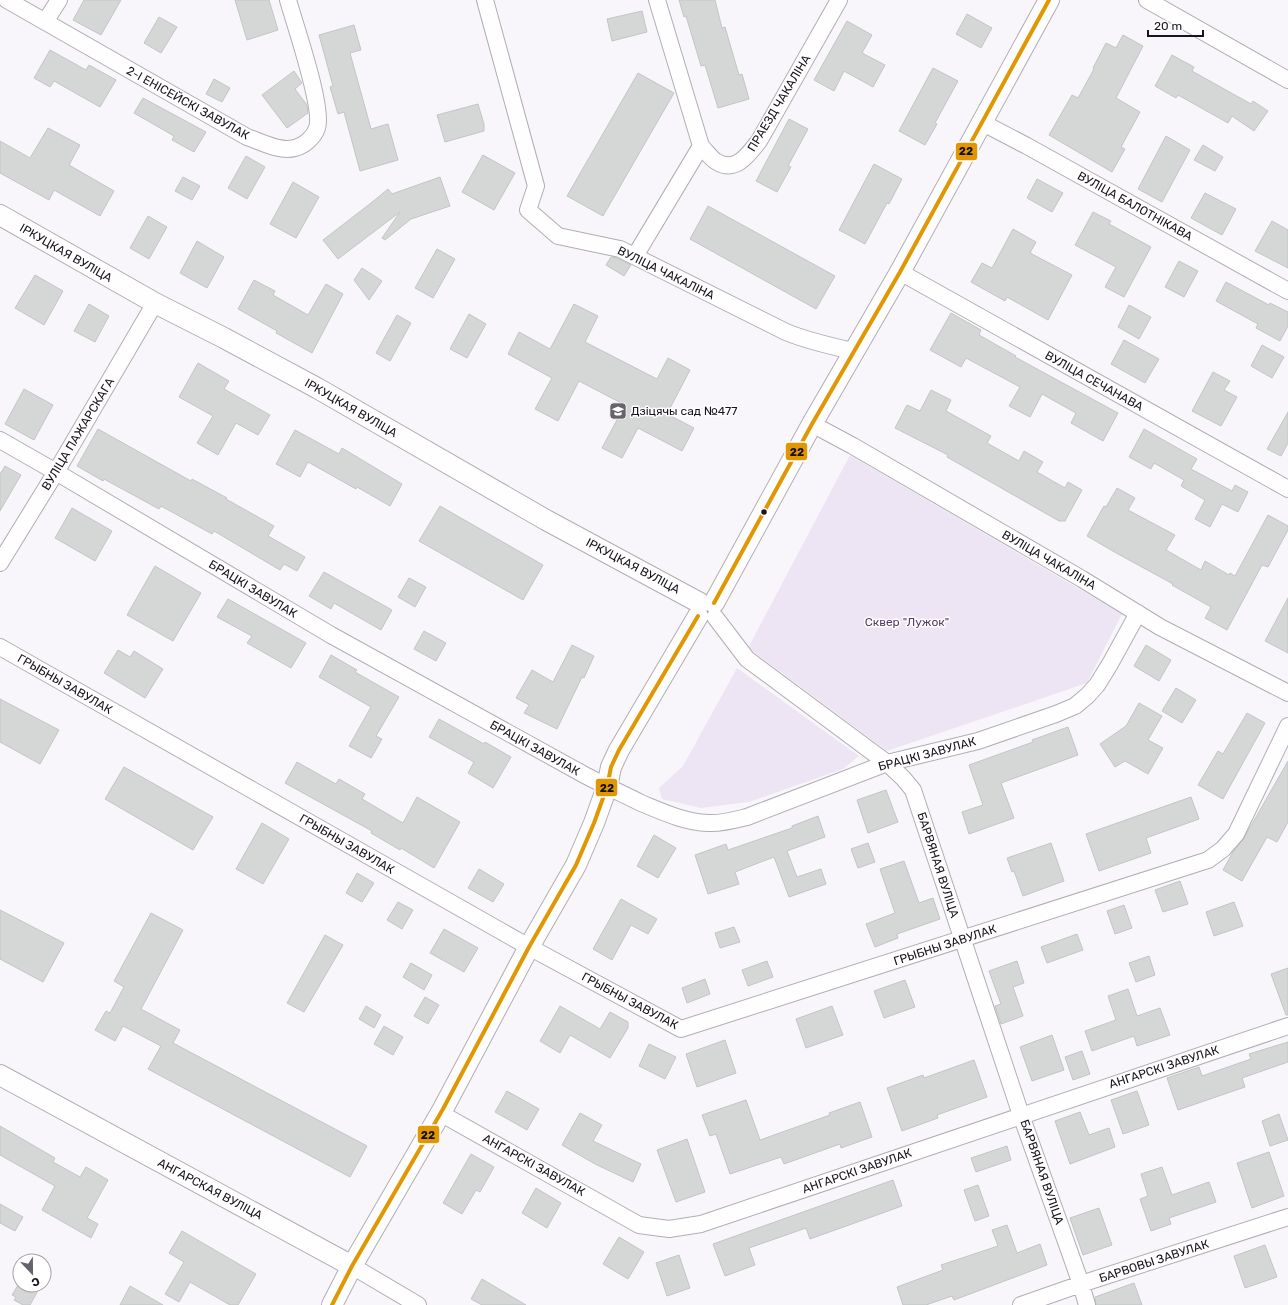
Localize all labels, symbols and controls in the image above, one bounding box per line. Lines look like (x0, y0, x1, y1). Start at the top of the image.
scale bar (1148, 12, 1203, 38)
text: 20 m (1154, 19, 1182, 33)
street label: ПРАЕЗД ЧАКАЛІНА (745, 52, 813, 154)
street label: 2-І ЕНІСЕЙСКІ ЗАВУЛАК (124, 63, 252, 143)
line badge: 22 (955, 142, 978, 161)
text: 22 (959, 145, 973, 158)
street label: ВУЛІЦА БАЛОТНІКАВА (1075, 169, 1195, 243)
street label: ІРКУЦКАЯ ВУЛІЦА (17, 221, 115, 285)
street label: ВУЛІЦА ЧАКАЛІНА (615, 243, 717, 303)
street label: ВУЛІЦА СЕЧАНАВА (1042, 348, 1146, 414)
street label: ВУЛІЦА ПАЖАРСКАГА (39, 375, 117, 493)
street label: ІРКУЦКАЯ ВУЛІЦА (302, 376, 400, 440)
school or university icon: Дзіцячы сад №477 (608, 401, 628, 421)
place label: Дзіцячы сад №477 (631, 404, 737, 418)
line badge: 22 (785, 442, 808, 461)
text: 22 (790, 446, 804, 459)
unlabelled marker (759, 507, 769, 517)
street label: ВУЛІЦА ЧАКАЛІНА (1000, 527, 1098, 593)
street label: ІРКУЦКАЯ ВУЛІЦА (584, 535, 682, 597)
street label: БРАЦКІ ЗАВУЛАК (206, 557, 300, 621)
park label: Сквер "Лужок" (865, 615, 949, 629)
street label: ГРЫБНЫ ЗАВУЛАК (15, 651, 115, 717)
street label: БРАЦКІ ЗАВУЛАК (488, 718, 583, 779)
street label: БРАЦКІ ЗАВУЛАК (877, 734, 978, 774)
line badge: 22 (595, 778, 618, 797)
text: 22 (600, 782, 614, 795)
street label: БАРВЯНАЯ ВУЛІЦА (914, 810, 962, 920)
street label: ГРЫБНЫ ЗАВУЛАК (297, 811, 397, 877)
street label: ГРЫБНЫ ЗАВУЛАК (892, 922, 998, 968)
street label: ГРЫБНЫ ЗАВУЛАК (579, 970, 681, 1033)
street label: АНГАРСКІ ЗАВУЛАК (1107, 1042, 1221, 1091)
street label: БАРВЯНАЯ ВУЛІЦА (1017, 1118, 1067, 1226)
line badge: 22 (417, 1125, 440, 1144)
text: 22 (421, 1129, 435, 1142)
street label: АНГАРСКІ ЗАВУЛАК (480, 1131, 588, 1199)
street label: АНГАРСКІ ЗАВУЛАК (800, 1146, 914, 1196)
street label: АНГАРСКАЯ ВУЛІЦА (155, 1155, 265, 1223)
street label: БАРВОВЫ ЗАВУЛАК (1097, 1237, 1211, 1285)
north arrow (12, 1253, 52, 1293)
text: С (29, 1274, 42, 1289)

